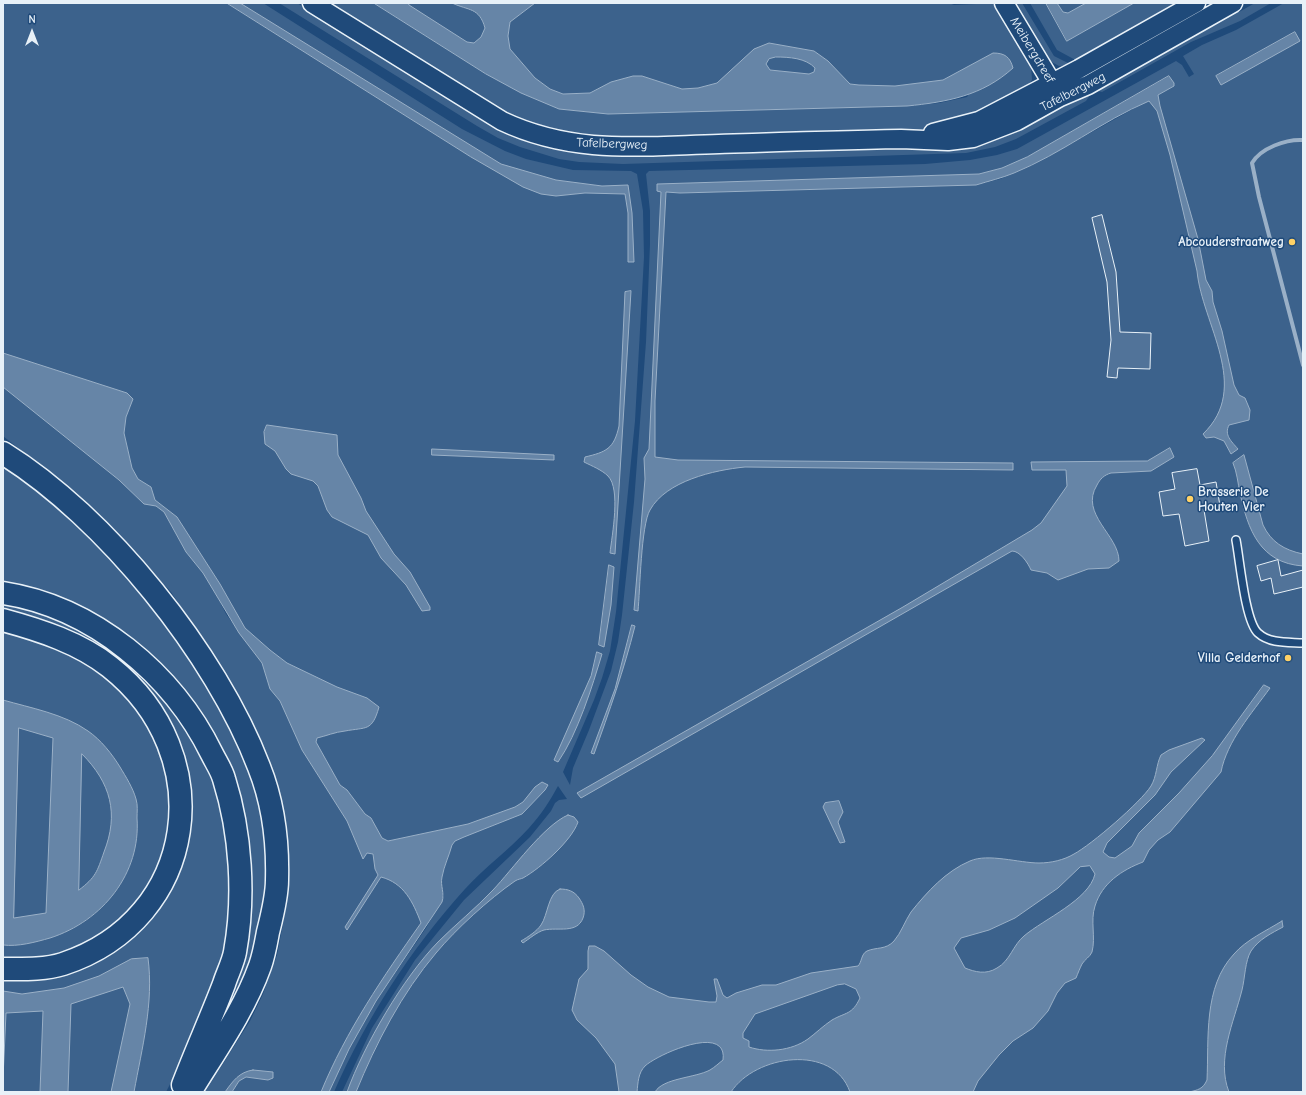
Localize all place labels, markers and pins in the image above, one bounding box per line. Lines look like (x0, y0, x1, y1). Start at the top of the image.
place label: Abcouderstraatweg (1178, 234, 1284, 250)
marker: Abcouderstraatweg (1287, 237, 1297, 247)
place label: Brasserie De Houten Vier (1198, 484, 1269, 515)
marker: Brasserie De Houten Vier (1185, 494, 1195, 504)
place label: Villa Gelderhof (1198, 650, 1280, 666)
marker: Villa Gelderhof (1283, 653, 1293, 663)

